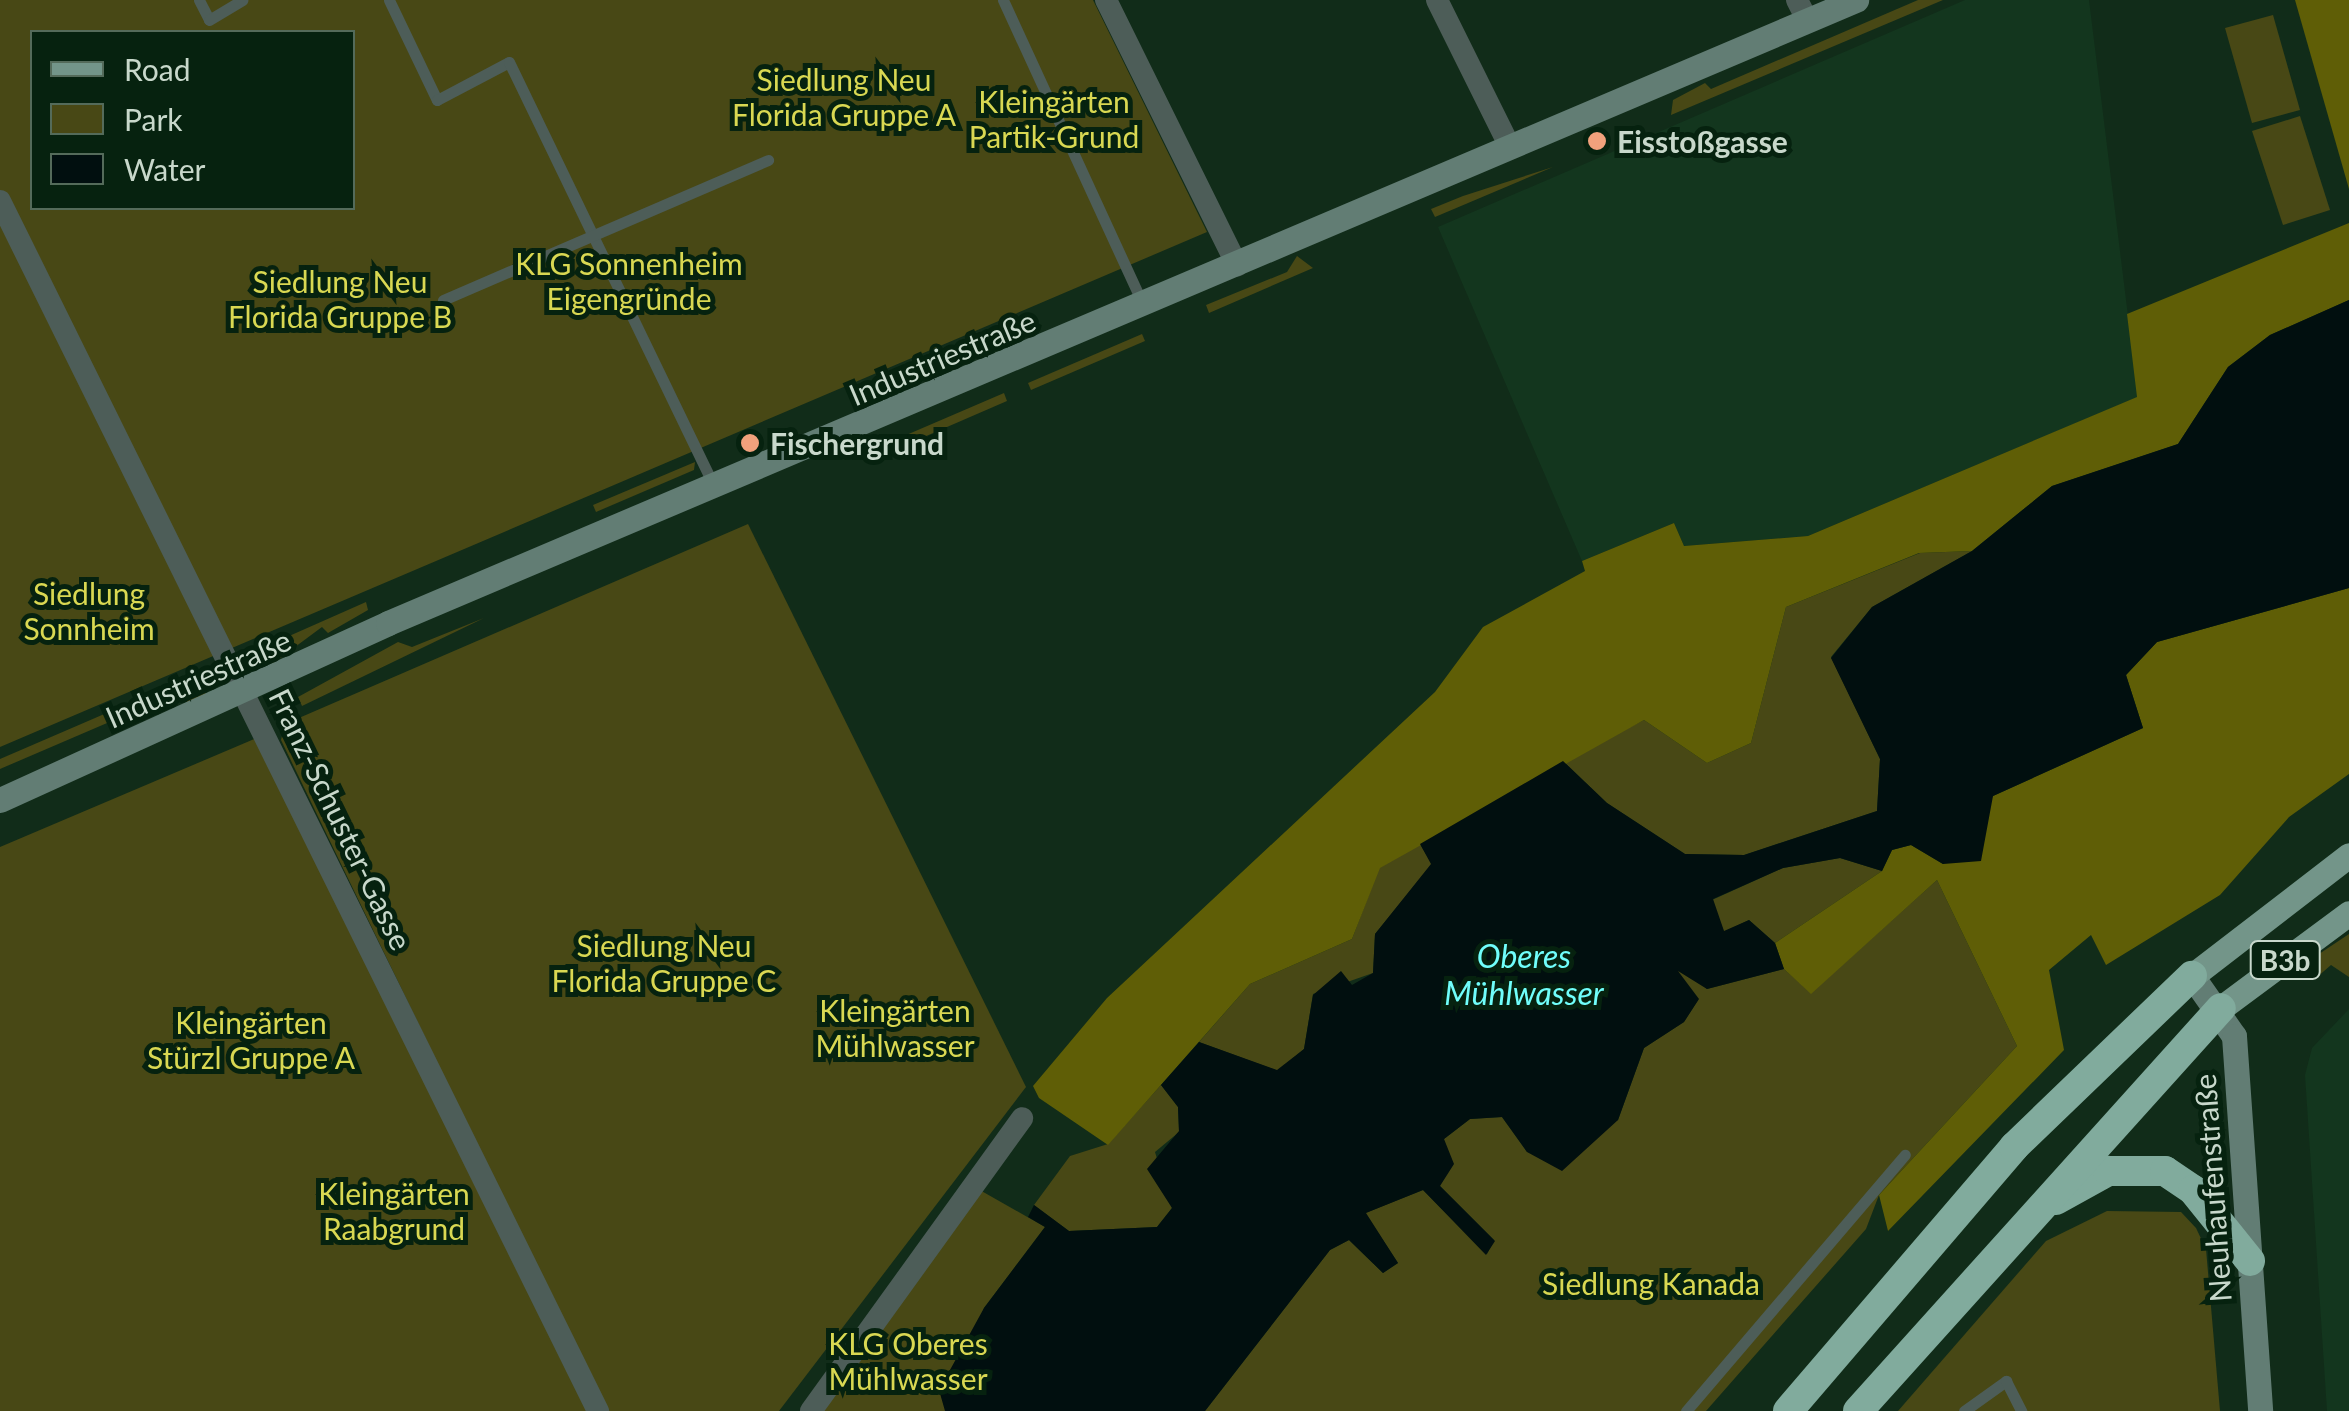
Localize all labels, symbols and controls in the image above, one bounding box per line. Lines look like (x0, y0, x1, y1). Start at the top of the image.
legend (30, 30, 355, 210)
text: Road (124, 51, 191, 87)
park label: Siedlung Neu Florida Gruppe A (731, 61, 957, 132)
park label: Kleingärten Partik-Grund (969, 83, 1139, 154)
text: Park (124, 101, 183, 137)
place label: Eisstoßgasse (1617, 123, 1788, 159)
marker: Eisstoßgasse (1586, 130, 1608, 152)
text: Water (124, 151, 206, 187)
park label: KLG Sonnenheim Eigengründe (515, 245, 743, 316)
park label: Siedlung Neu Florida Gruppe B (228, 263, 452, 334)
street label: Industriestraße (844, 302, 1040, 412)
place label: Fischergrund (770, 425, 944, 461)
marker: Fischergrund (739, 432, 761, 454)
park label: Siedlung Sonnheim (23, 575, 155, 646)
street label: Industriestraße (100, 621, 296, 735)
street label: Franz-Schuster-Gasse (262, 683, 420, 955)
park label: Siedlung Neu Florida Gruppe C (552, 927, 776, 998)
road number: B3b (2248, 937, 2322, 983)
water label: Oberes Mühlwasser (1444, 938, 1604, 1013)
park label: Kleingärten Mühlwasser (815, 992, 975, 1062)
park label: Kleingärten Stürzl Gruppe A (146, 1004, 356, 1074)
street label: Neuhaufenstraße (2186, 1073, 2238, 1303)
park label: Kleingärten Raabgrund (318, 1175, 470, 1246)
park label: Siedlung Kanada (1542, 1265, 1760, 1301)
park label: KLG Oberes Mühlwasser (828, 1325, 988, 1396)

